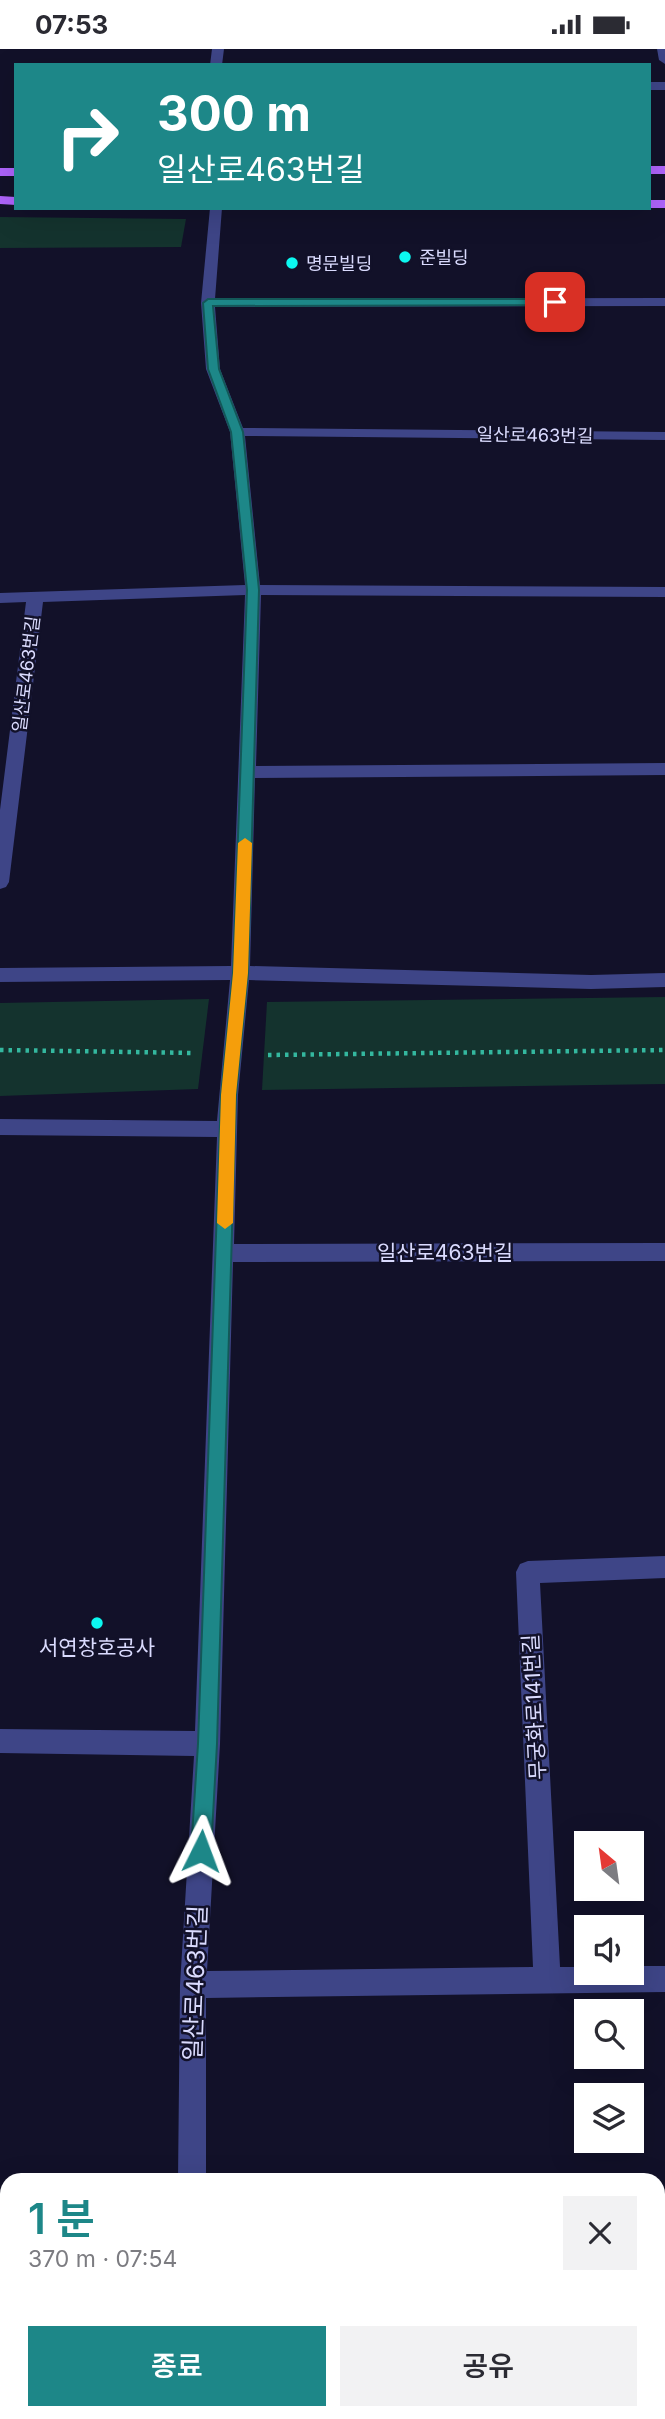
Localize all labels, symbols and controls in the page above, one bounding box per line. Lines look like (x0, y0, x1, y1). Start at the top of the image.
text: 07:53 (35, 9, 108, 40)
text: 300 m (157, 84, 311, 143)
icon: right (42, 91, 133, 182)
text: 일산로463번길 (157, 150, 364, 189)
place label: 준빌딩 (419, 247, 469, 268)
marker: 준빌딩 (397, 249, 413, 265)
place label: 명문빌딩 (306, 253, 372, 274)
marker: 명문빌딩 (284, 255, 300, 271)
pin (525, 272, 585, 332)
icon: arrive (536, 283, 574, 321)
street label: 일산로463번길 (476, 423, 594, 447)
street label: 일산로463번길 (8, 615, 44, 733)
street label: 일산로463번길 (377, 1240, 513, 1265)
marker: 서연창호공사 (89, 1615, 105, 1631)
street label: 무궁화로141번길 (518, 1633, 550, 1781)
place label: 서연창호공사 (39, 1635, 155, 1660)
position arrow (164, 1814, 238, 1888)
north arrow (574, 1831, 644, 1901)
map controls (574, 1831, 644, 2153)
street label: 일산로463번길 (178, 1905, 212, 2061)
button: sound (574, 1915, 644, 1985)
button: search (574, 1999, 644, 2069)
button: layers (574, 2083, 644, 2153)
text: 1 분 (28, 2193, 95, 2244)
button: close (563, 2196, 637, 2270)
text: 370 m · 07:54 (28, 2245, 177, 2273)
button: 종료 (28, 2326, 326, 2406)
button: 공유 (340, 2326, 637, 2406)

